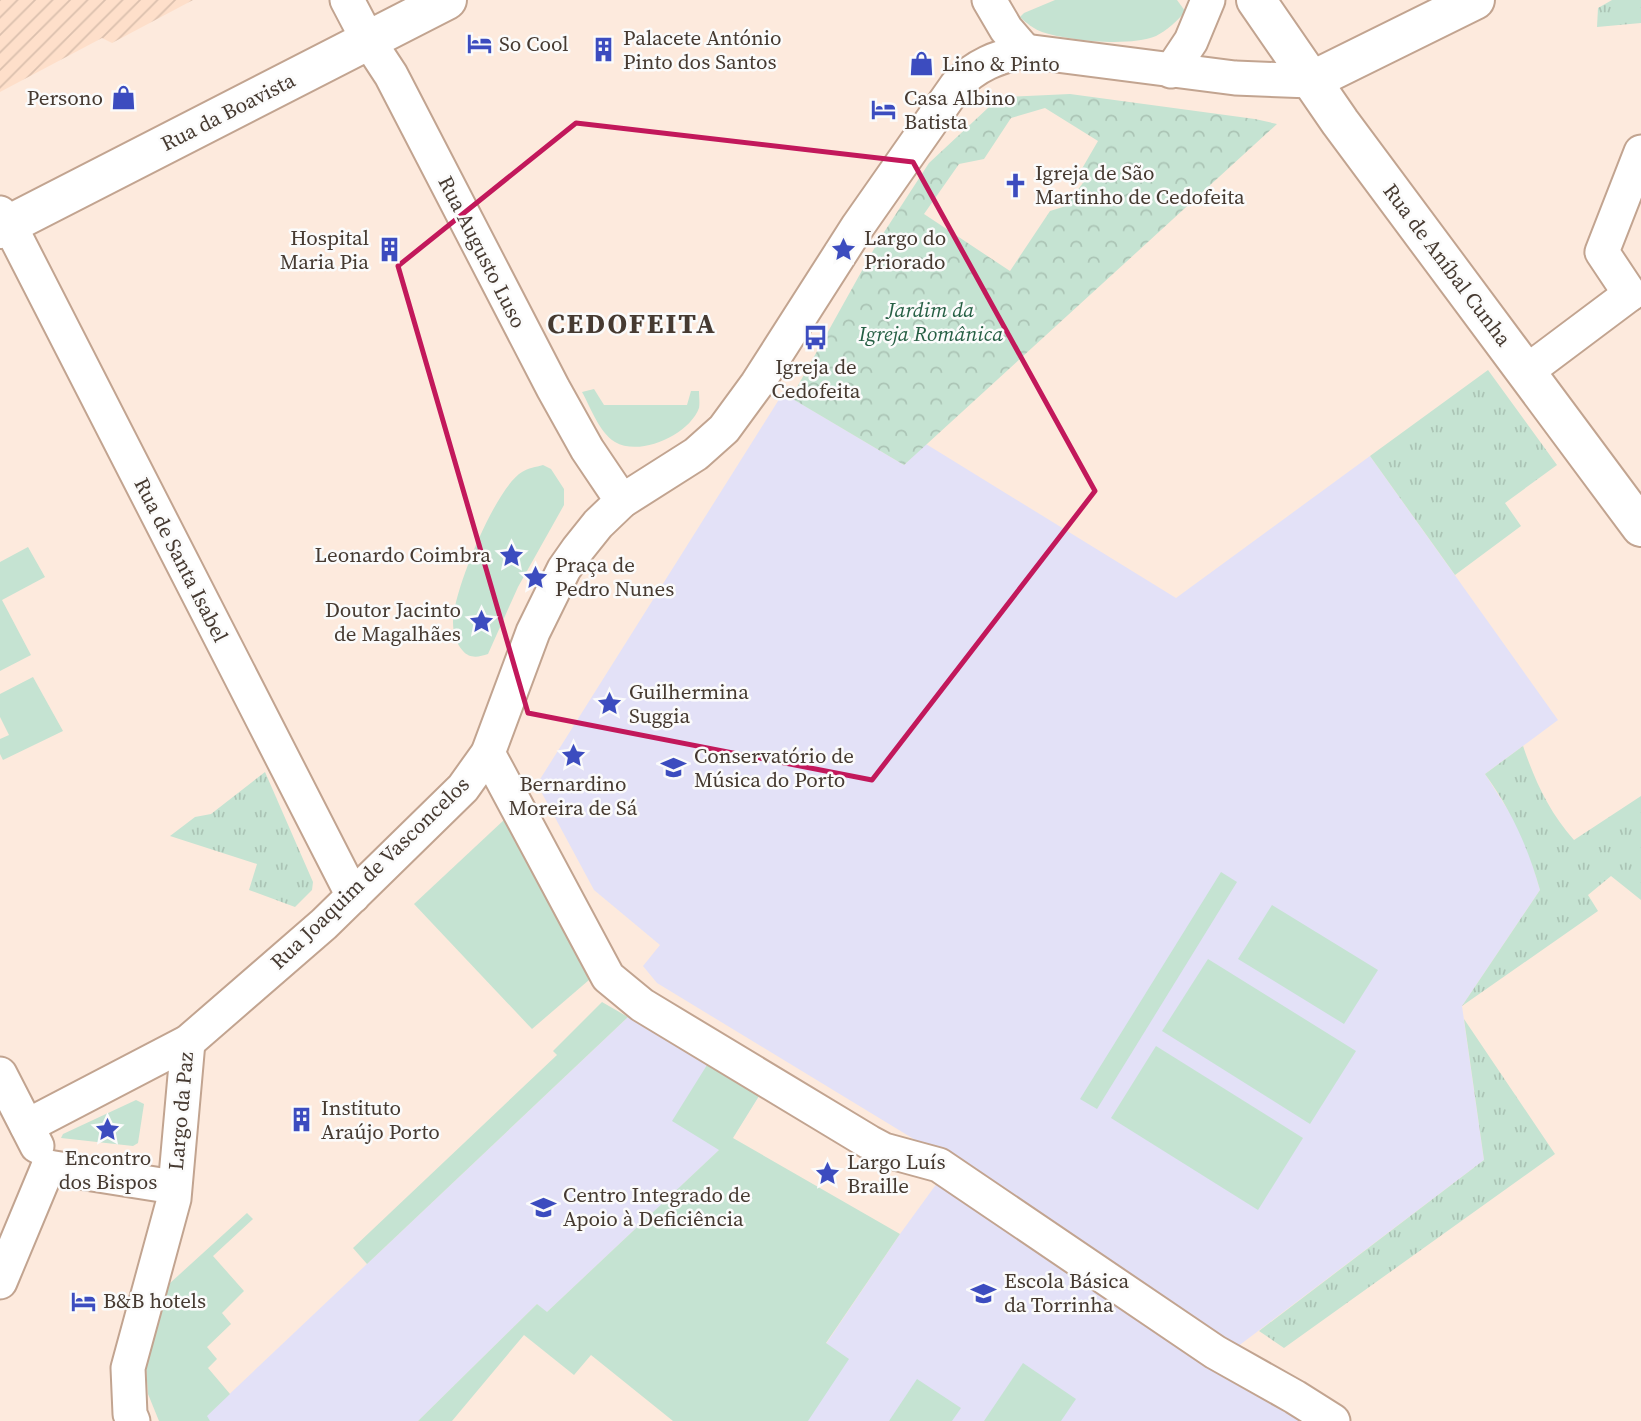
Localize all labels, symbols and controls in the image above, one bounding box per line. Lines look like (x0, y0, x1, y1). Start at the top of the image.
place label: Palacete António Pinto dos Santos (623, 23, 782, 76)
place label: So Cool (499, 29, 569, 58)
hotel icon: So Cool (465, 30, 493, 58)
building icon: Palacete António Pinto dos Santos (589, 36, 617, 64)
place label: Lino & Pinto (942, 49, 1060, 78)
shop icon: Lino & Pinto (908, 50, 936, 78)
street label: Rua da Boavista (156, 65, 300, 158)
place label: Persono (27, 83, 103, 112)
place label: Casa Albino Batista (904, 83, 1015, 136)
shop icon: Persono (109, 84, 137, 112)
hotel icon: Casa Albino Batista (870, 96, 898, 124)
place label: Igreja de São Martinho de Cedofeita (1035, 158, 1245, 211)
street label: Rua Augusto Luso (432, 171, 533, 333)
church icon: Igreja de São Martinho de Cedofeita (1001, 171, 1029, 199)
street label: Rua de Aníbal Cunha (1377, 177, 1518, 352)
place label: Hospital Maria Pia (280, 223, 369, 276)
place label: Largo do Priorado (864, 223, 946, 276)
building icon: Hospital Maria Pia (375, 236, 403, 264)
place icon: Largo do Priorado (830, 236, 858, 264)
park label: Jardim da Igreja Românica (858, 295, 1003, 348)
district label: CEDOFEITA (547, 304, 717, 342)
bus stop icon: Igreja de Cedofeita (802, 324, 830, 352)
place label: Igreja de Cedofeita (772, 352, 861, 405)
street label: Rua de Santa Isabel (127, 472, 235, 647)
place label: Leonardo Coimbra (315, 540, 491, 569)
place icon: Leonardo Coimbra (497, 541, 525, 569)
place label: Praça de Pedro Nunes (555, 550, 674, 603)
place icon: Praça de Pedro Nunes (521, 563, 549, 591)
place label: Doutor Jacinto de Magalhães (325, 595, 461, 648)
place icon: Doutor Jacinto de Magalhães (467, 608, 495, 636)
place label: Guilhermina Suggia (629, 677, 749, 730)
place icon: Guilhermina Suggia (595, 690, 623, 718)
place icon: Bernardino Moreira de Sá (559, 741, 587, 769)
place label: Conservatório de Música do Porto (694, 741, 854, 794)
school or university icon: Conservatório de Música do Porto (660, 754, 688, 782)
place label: Bernardino Moreira de Sá (509, 769, 638, 822)
street label: Rua Joaquim de Vasconcelos (264, 770, 475, 976)
street label: Largo da Paz (161, 1050, 200, 1171)
place label: Instituto Araújo Porto (321, 1093, 440, 1146)
building icon: Instituto Araújo Porto (287, 1106, 315, 1134)
place icon: Encontro dos Bispos (94, 1115, 122, 1143)
place label: Encontro dos Bispos (59, 1143, 157, 1196)
place label: Largo Luís Braille (847, 1147, 946, 1200)
place icon: Largo Luís Braille (813, 1160, 841, 1188)
place label: Centro Integrado de Apoio à Deficiência (563, 1180, 751, 1233)
school or university icon: Centro Integrado de Apoio à Deficiência (529, 1193, 557, 1221)
place label: Escola Básica da Torrinha (1004, 1266, 1129, 1319)
school or university icon: Escola Básica da Torrinha (970, 1279, 998, 1307)
place label: B&B hotels (103, 1286, 206, 1315)
hotel icon: B&B hotels (69, 1287, 97, 1315)

